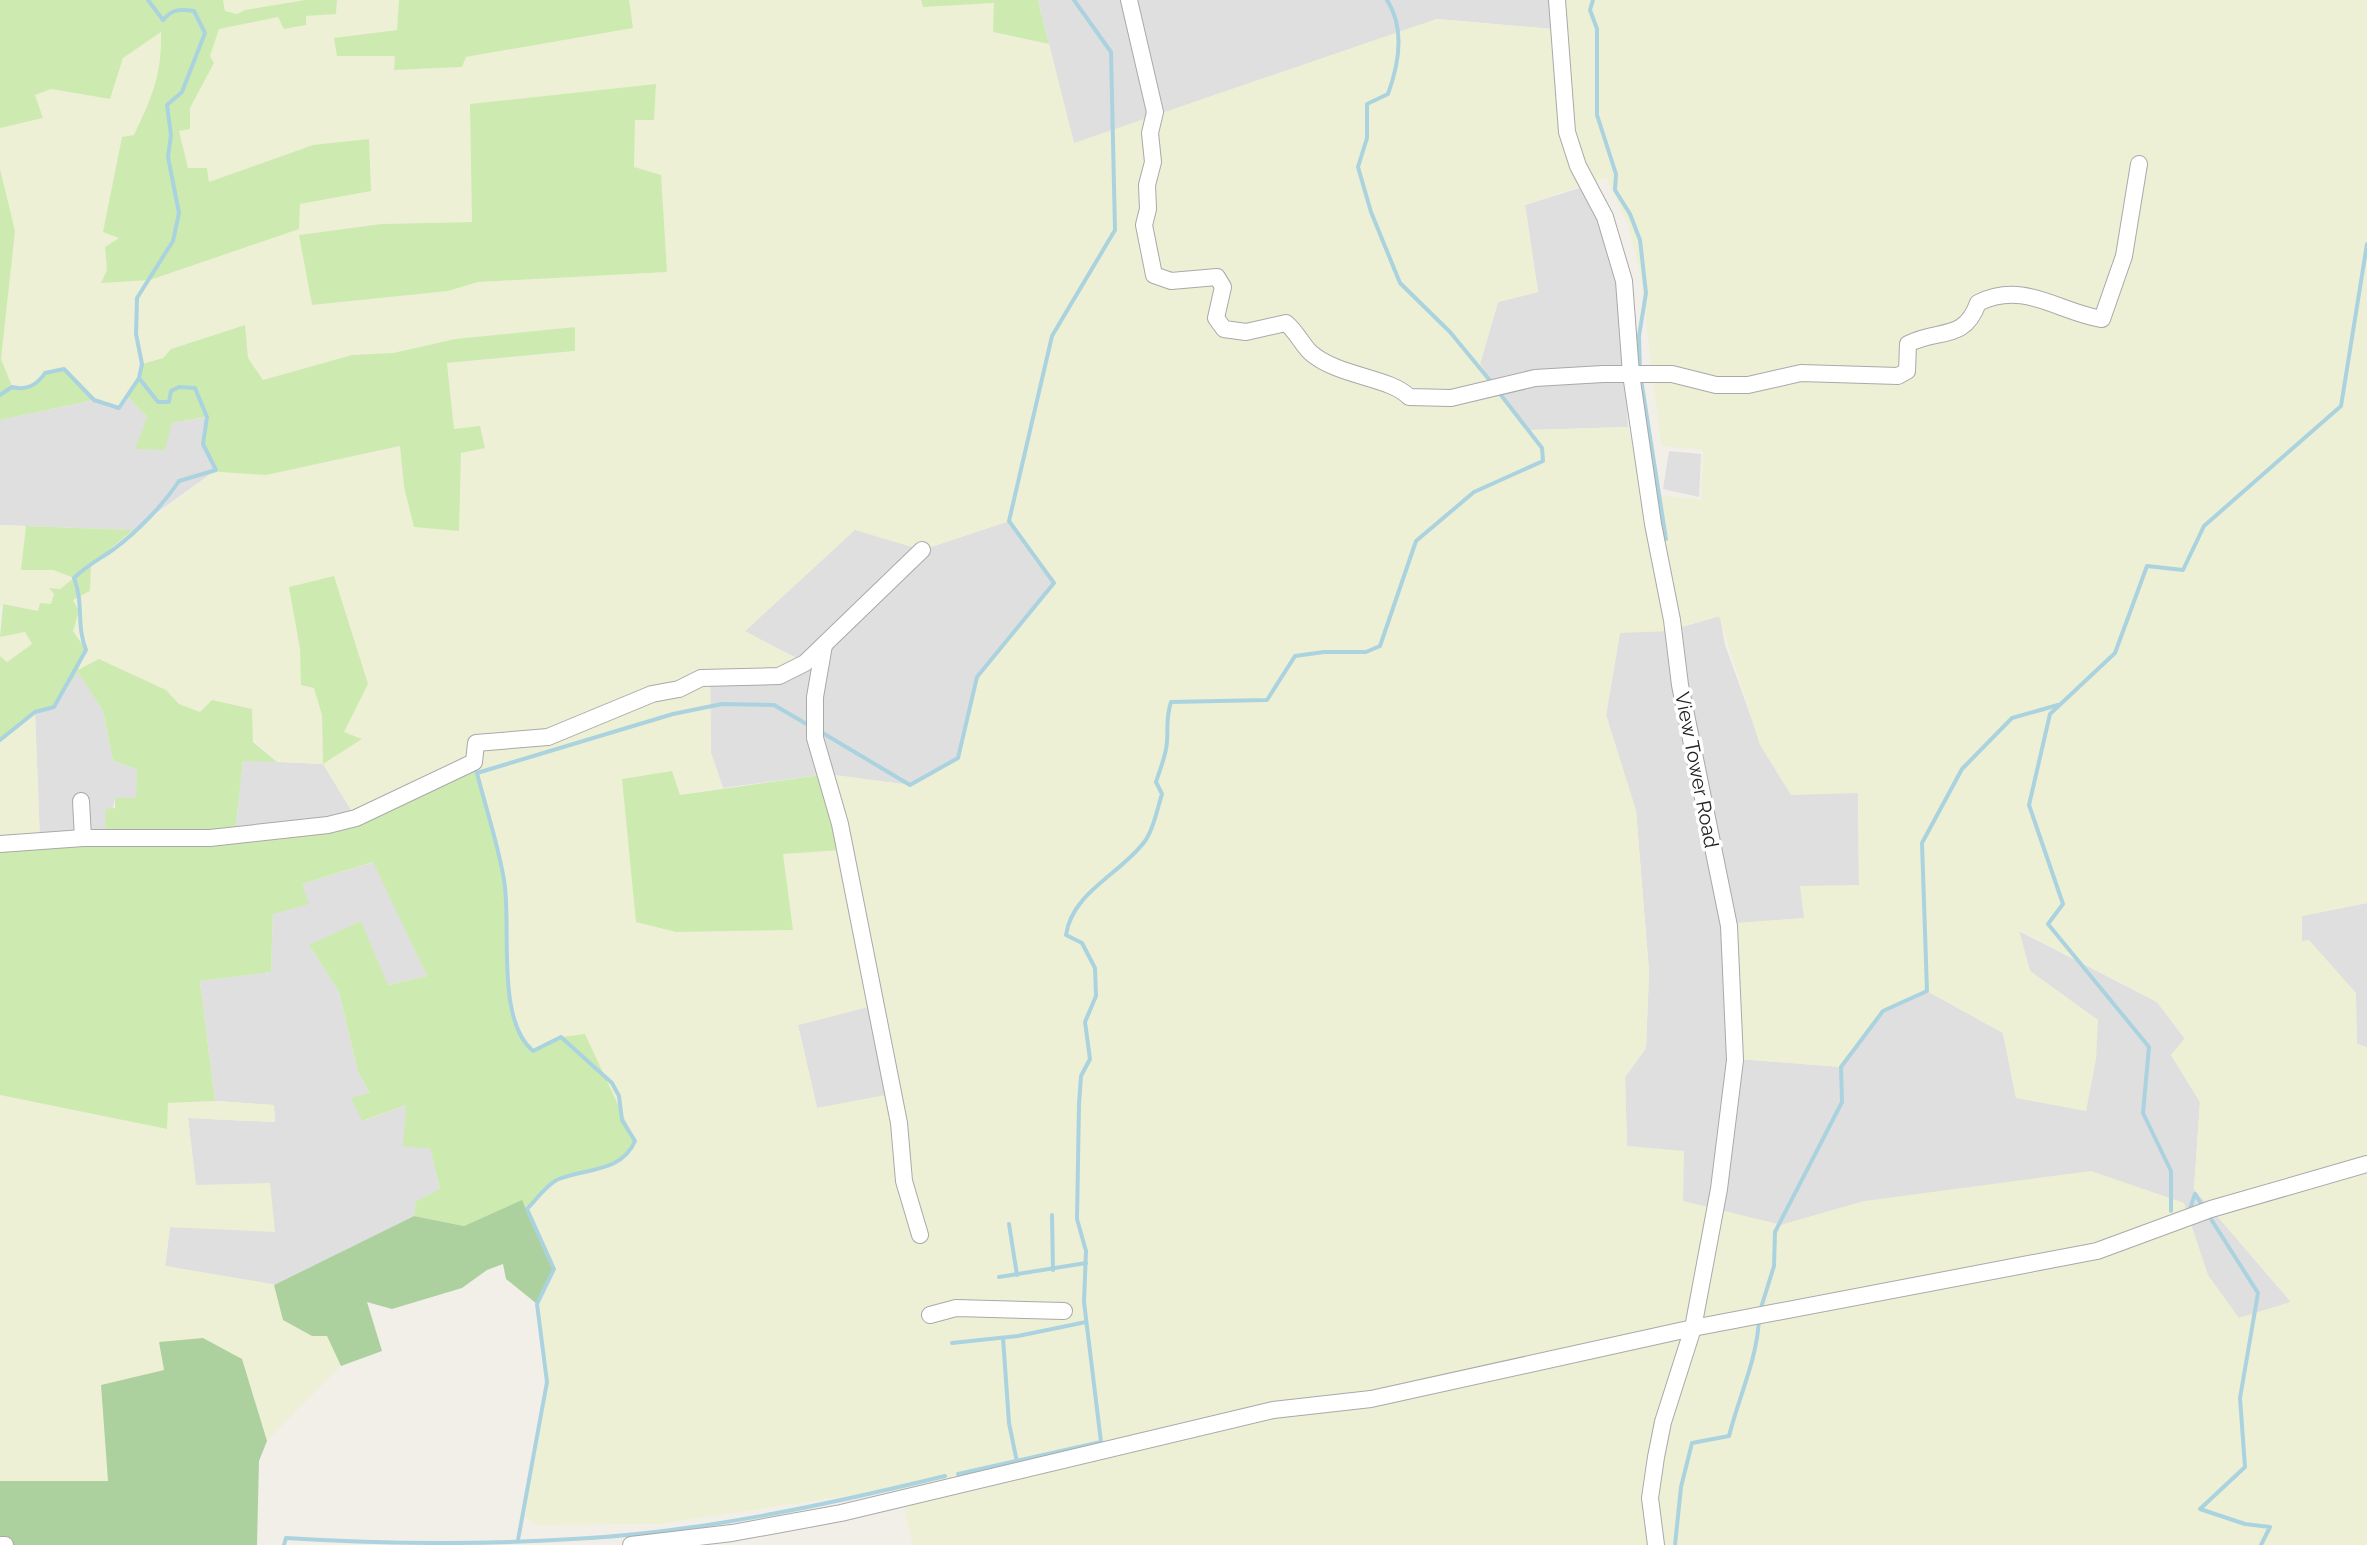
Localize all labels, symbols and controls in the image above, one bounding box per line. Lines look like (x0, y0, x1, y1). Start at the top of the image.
street label: View Tower Road (1670, 690, 1724, 850)

